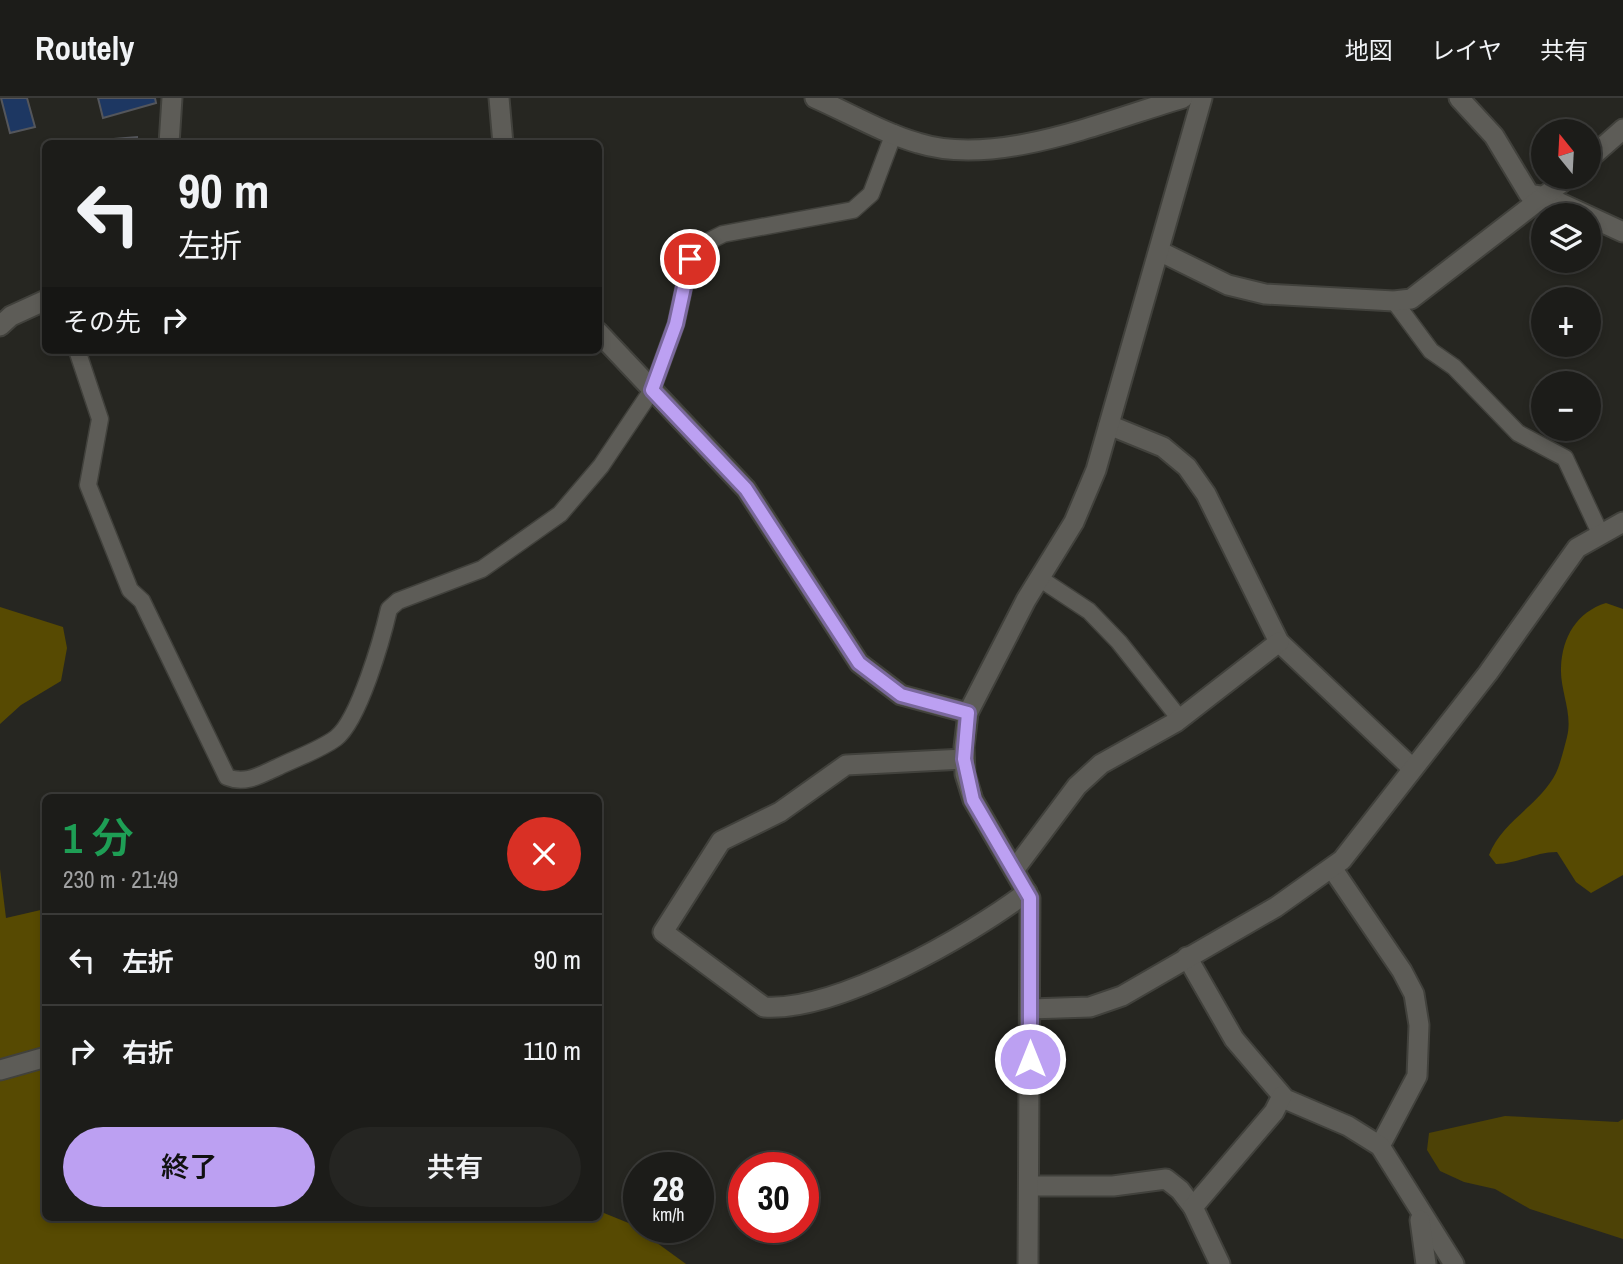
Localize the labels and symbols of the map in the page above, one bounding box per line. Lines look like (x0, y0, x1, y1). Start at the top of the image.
north arrow (1531, 119, 1601, 189)
pin (660, 229, 720, 289)
position arrow (993, 1022, 1067, 1096)
speed limit sign: 30 (728, 1152, 819, 1243)

